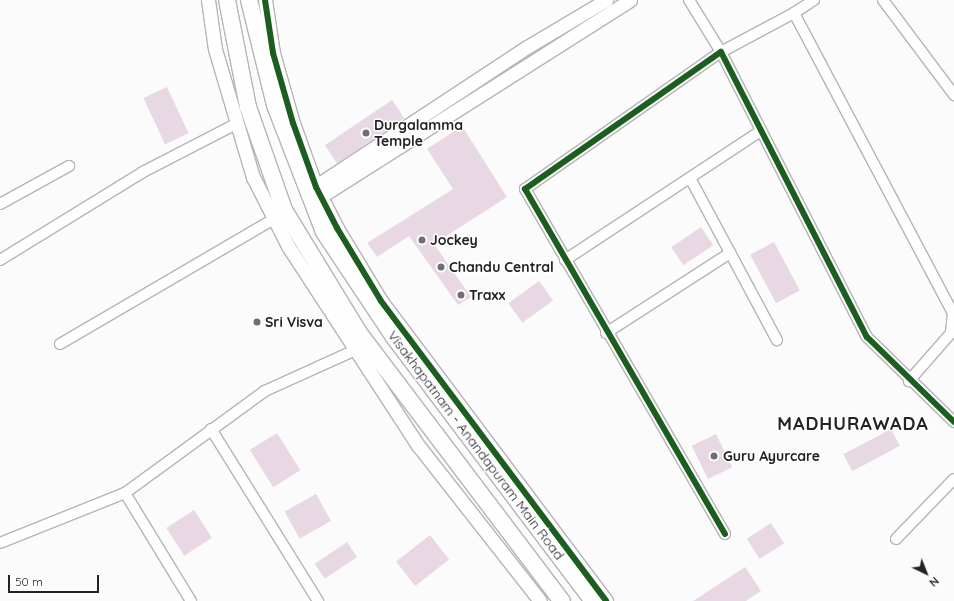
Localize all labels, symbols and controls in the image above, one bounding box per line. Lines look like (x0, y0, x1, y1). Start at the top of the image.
place label: Durgalamma Temple (374, 117, 463, 150)
marker: Durgalamma Temple (361, 128, 371, 138)
place label: Jockey (430, 232, 478, 248)
marker: Jockey (417, 235, 427, 245)
place label: Chandu Central (449, 259, 554, 275)
marker: Chandu Central (436, 262, 446, 272)
place label: Traxx (469, 287, 505, 303)
marker: Traxx (456, 290, 466, 300)
place label: Sri Visva (265, 314, 323, 330)
marker: Sri Visva (252, 317, 262, 327)
street label: Visakhapatnam - Anandapuram Main Road (384, 327, 568, 563)
district label: MADHURAWADA (777, 413, 929, 435)
place label: Guru Ayurcare (723, 448, 820, 464)
marker: Guru Ayurcare (708, 450, 720, 462)
north arrow (906, 553, 946, 593)
scale bar (10, 567, 101, 593)
text: 50 m (15, 574, 43, 589)
text: N (926, 574, 942, 590)

